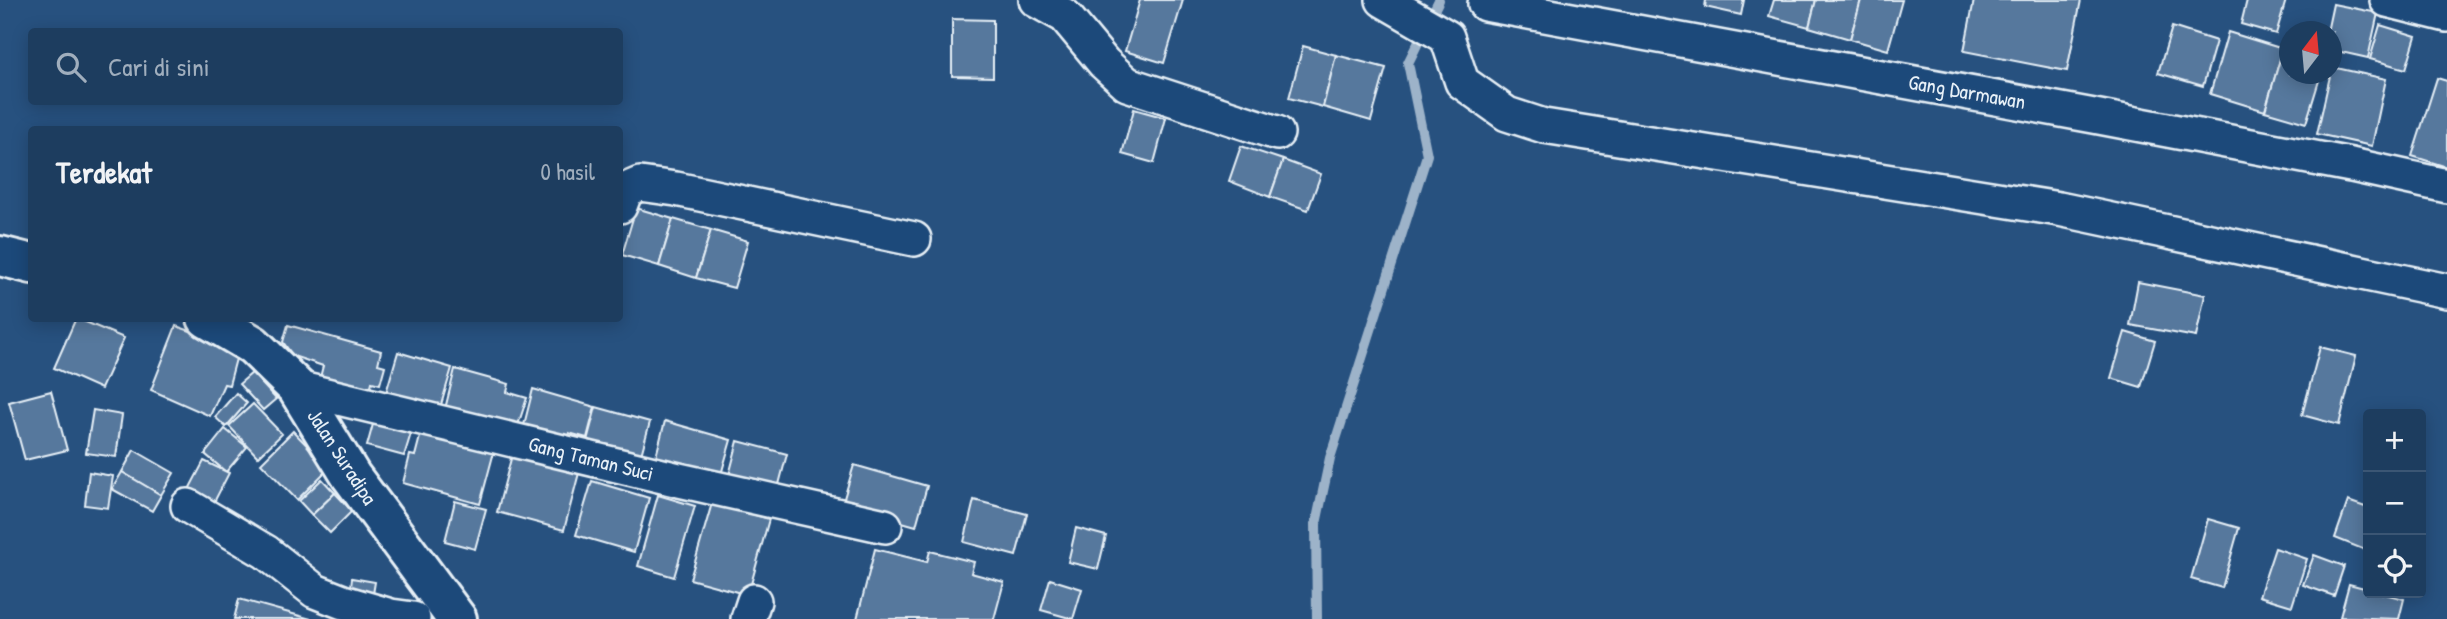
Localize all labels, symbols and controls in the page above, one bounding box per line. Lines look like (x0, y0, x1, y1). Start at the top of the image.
north arrow (2279, 21, 2342, 84)
search box (28, 28, 623, 105)
icon: search (52, 48, 90, 86)
text: Cari di sini (108, 49, 210, 84)
street label: Gang Darmawan (1906, 67, 2028, 116)
text: Terdekat (56, 152, 152, 192)
text: 0 hasil (541, 156, 595, 187)
street label: Jalan Suradipa (301, 403, 384, 510)
map controls (2363, 409, 2426, 598)
button: + (2363, 409, 2426, 472)
street label: Gang Taman Suci (526, 429, 657, 488)
button: − (2363, 472, 2426, 535)
button: locate (2363, 535, 2426, 598)

